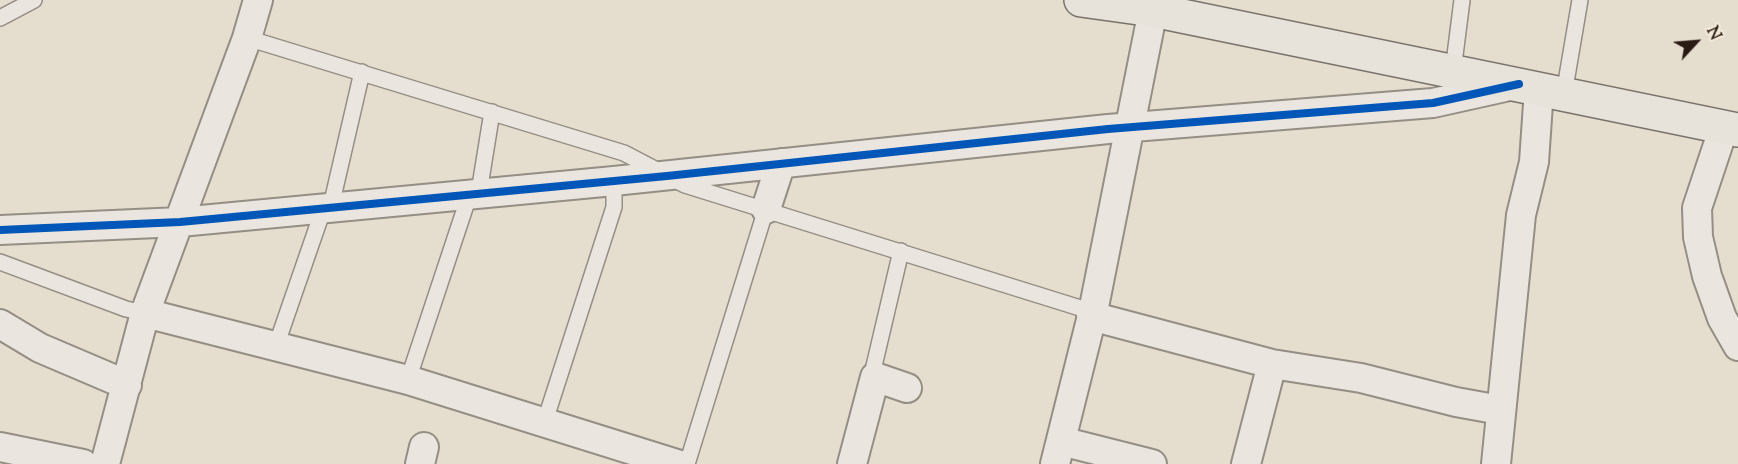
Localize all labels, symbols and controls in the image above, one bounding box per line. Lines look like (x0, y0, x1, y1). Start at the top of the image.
north arrow (1666, 12, 1726, 72)
text: N (1699, 23, 1726, 45)

